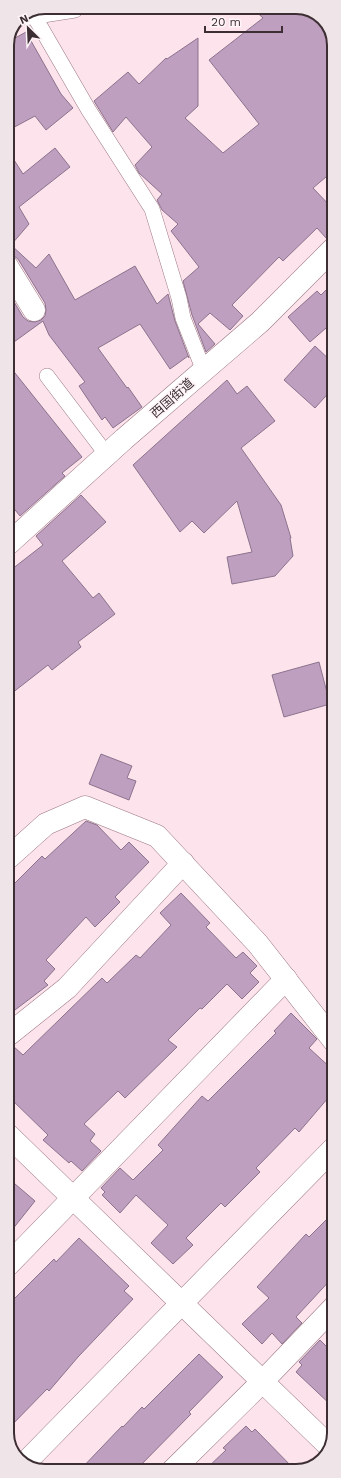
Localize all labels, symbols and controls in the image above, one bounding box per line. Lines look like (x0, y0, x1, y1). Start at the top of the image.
north arrow (8, 8, 48, 48)
scale bar (205, 8, 282, 34)
text: N (18, 12, 31, 27)
text: 20 m (211, 15, 241, 29)
street label: 西国街道 (147, 375, 197, 421)

